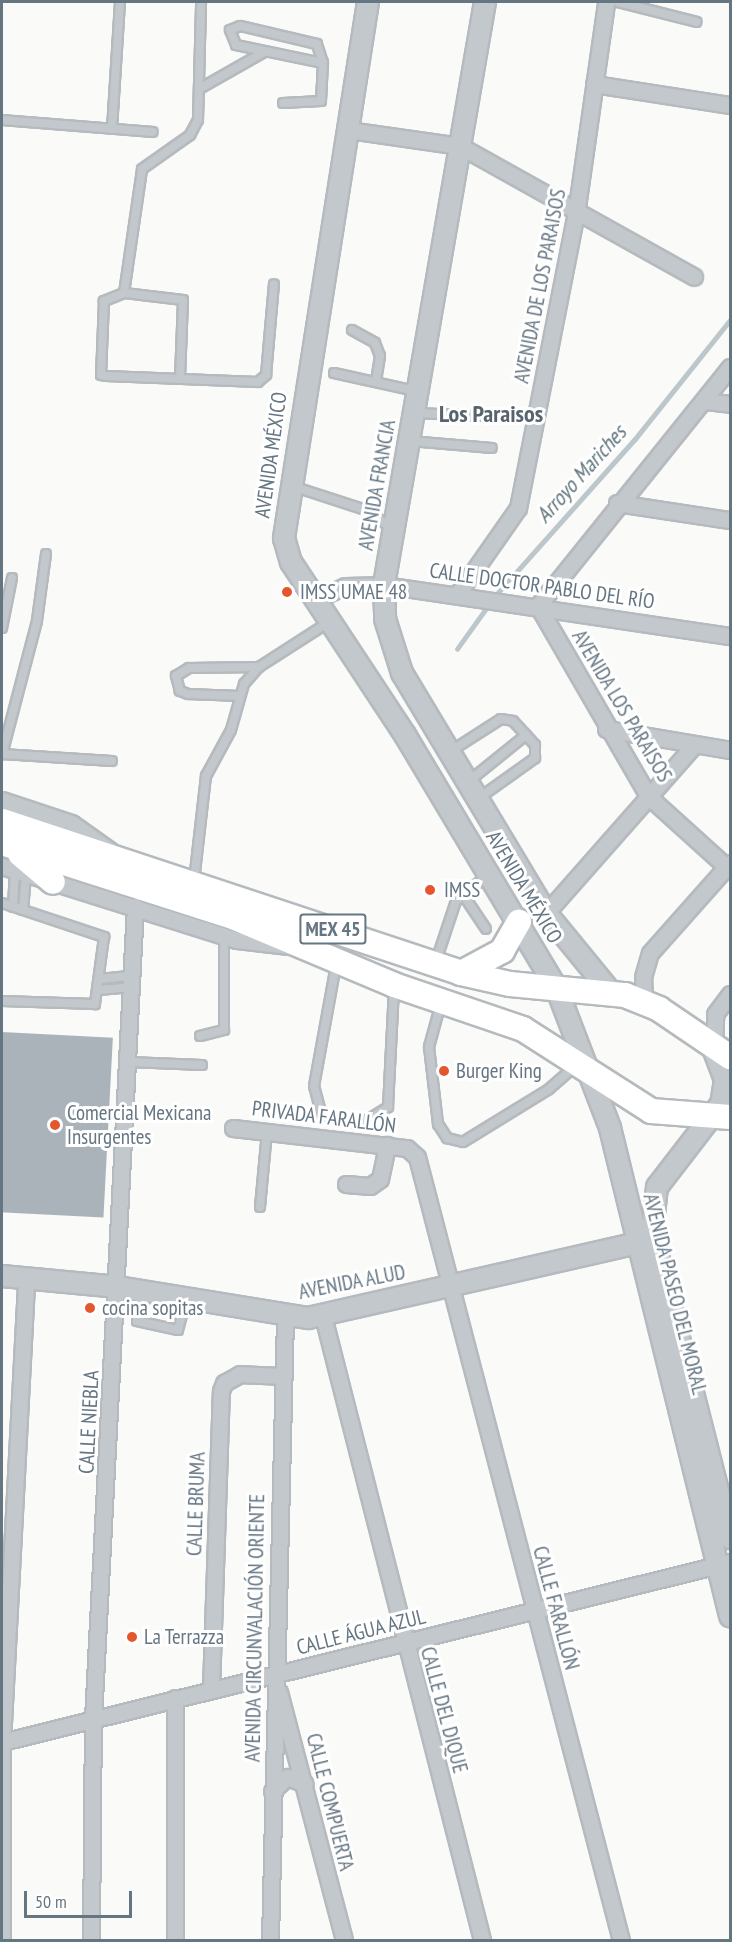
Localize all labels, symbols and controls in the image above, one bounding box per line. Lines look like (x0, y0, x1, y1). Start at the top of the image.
street label: AVENIDA DE LOS PARAISOS (509, 186, 571, 386)
street label: AVENIDA MÉXICO (250, 390, 292, 520)
district label: Los Paraisos (439, 400, 543, 428)
street label: AVENIDA FRANCIA (353, 417, 401, 553)
water label: Arroyo Mariches (530, 420, 632, 528)
street label: CALLE DOCTOR PABLO DEL RÍO (428, 558, 656, 614)
place label: IMSS UMAE 48 (300, 579, 407, 605)
marker: IMSS UMAE 48 (278, 583, 296, 601)
street label: AVENIDA LOS PARAISOS (566, 625, 678, 787)
street label: AVENIDA MÉXICO (480, 826, 568, 948)
place label: IMSS (444, 877, 480, 903)
marker: IMSS (421, 881, 439, 899)
road number: MEX 45 (298, 912, 368, 946)
place label: Burger King (456, 1058, 542, 1084)
marker: Burger King (437, 1064, 451, 1078)
street label: PRIVADA FARALLÓN (250, 1096, 398, 1138)
place label: Comercial Mexicana Insurgentes (67, 1100, 211, 1150)
marker: Comercial Mexicana Insurgentes (48, 1118, 62, 1132)
street label: AVENIDA PASEO DEL MORAL (638, 1190, 712, 1398)
street label: AVENIDA ALUD (296, 1259, 408, 1305)
place label: cocina sopitas (102, 1295, 203, 1321)
marker: cocina sopitas (83, 1301, 97, 1315)
street label: CALLE NIEBLA (74, 1370, 104, 1474)
street label: CALLE BRUMA (182, 1452, 210, 1556)
street label: AVENIDA CIRCUNVALACIÓN ORIENTE (240, 1493, 270, 1763)
street label: CALLE FARALLÓN (527, 1543, 585, 1673)
street label: CALLE ÁGUA AZUL (293, 1604, 429, 1660)
place label: La Terrazza (144, 1624, 225, 1650)
marker: La Terrazza (125, 1630, 139, 1644)
street label: CALLE DEL DIQUE (415, 1644, 473, 1776)
street label: CALLE COMPUERTA (301, 1731, 359, 1873)
scale bar (27, 1879, 135, 1917)
text: 50 m (35, 1890, 67, 1913)

